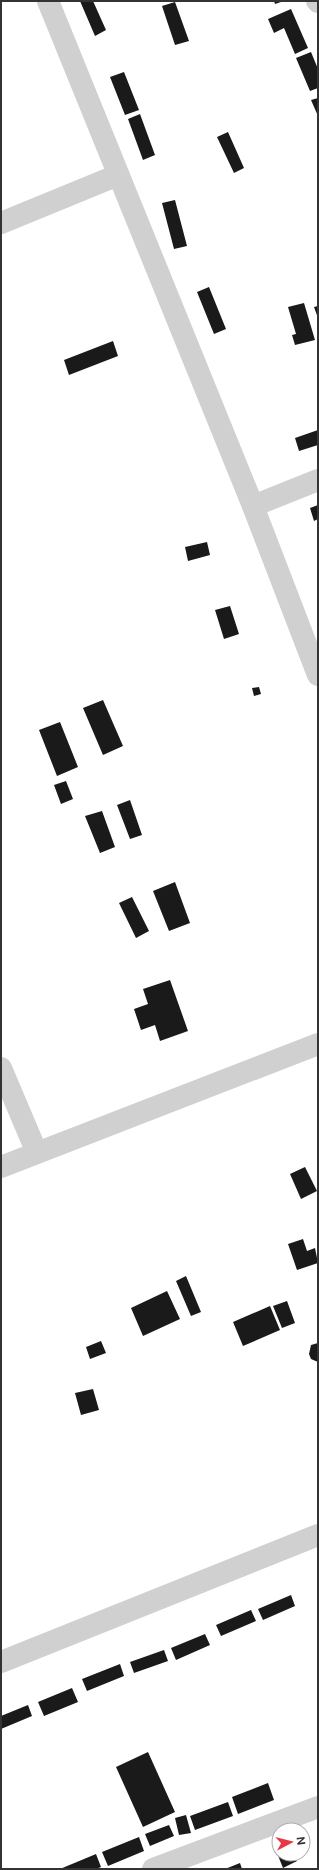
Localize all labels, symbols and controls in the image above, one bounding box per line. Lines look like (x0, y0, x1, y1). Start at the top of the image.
north arrow (271, 1822, 311, 1862)
text: N (294, 1836, 307, 1846)

